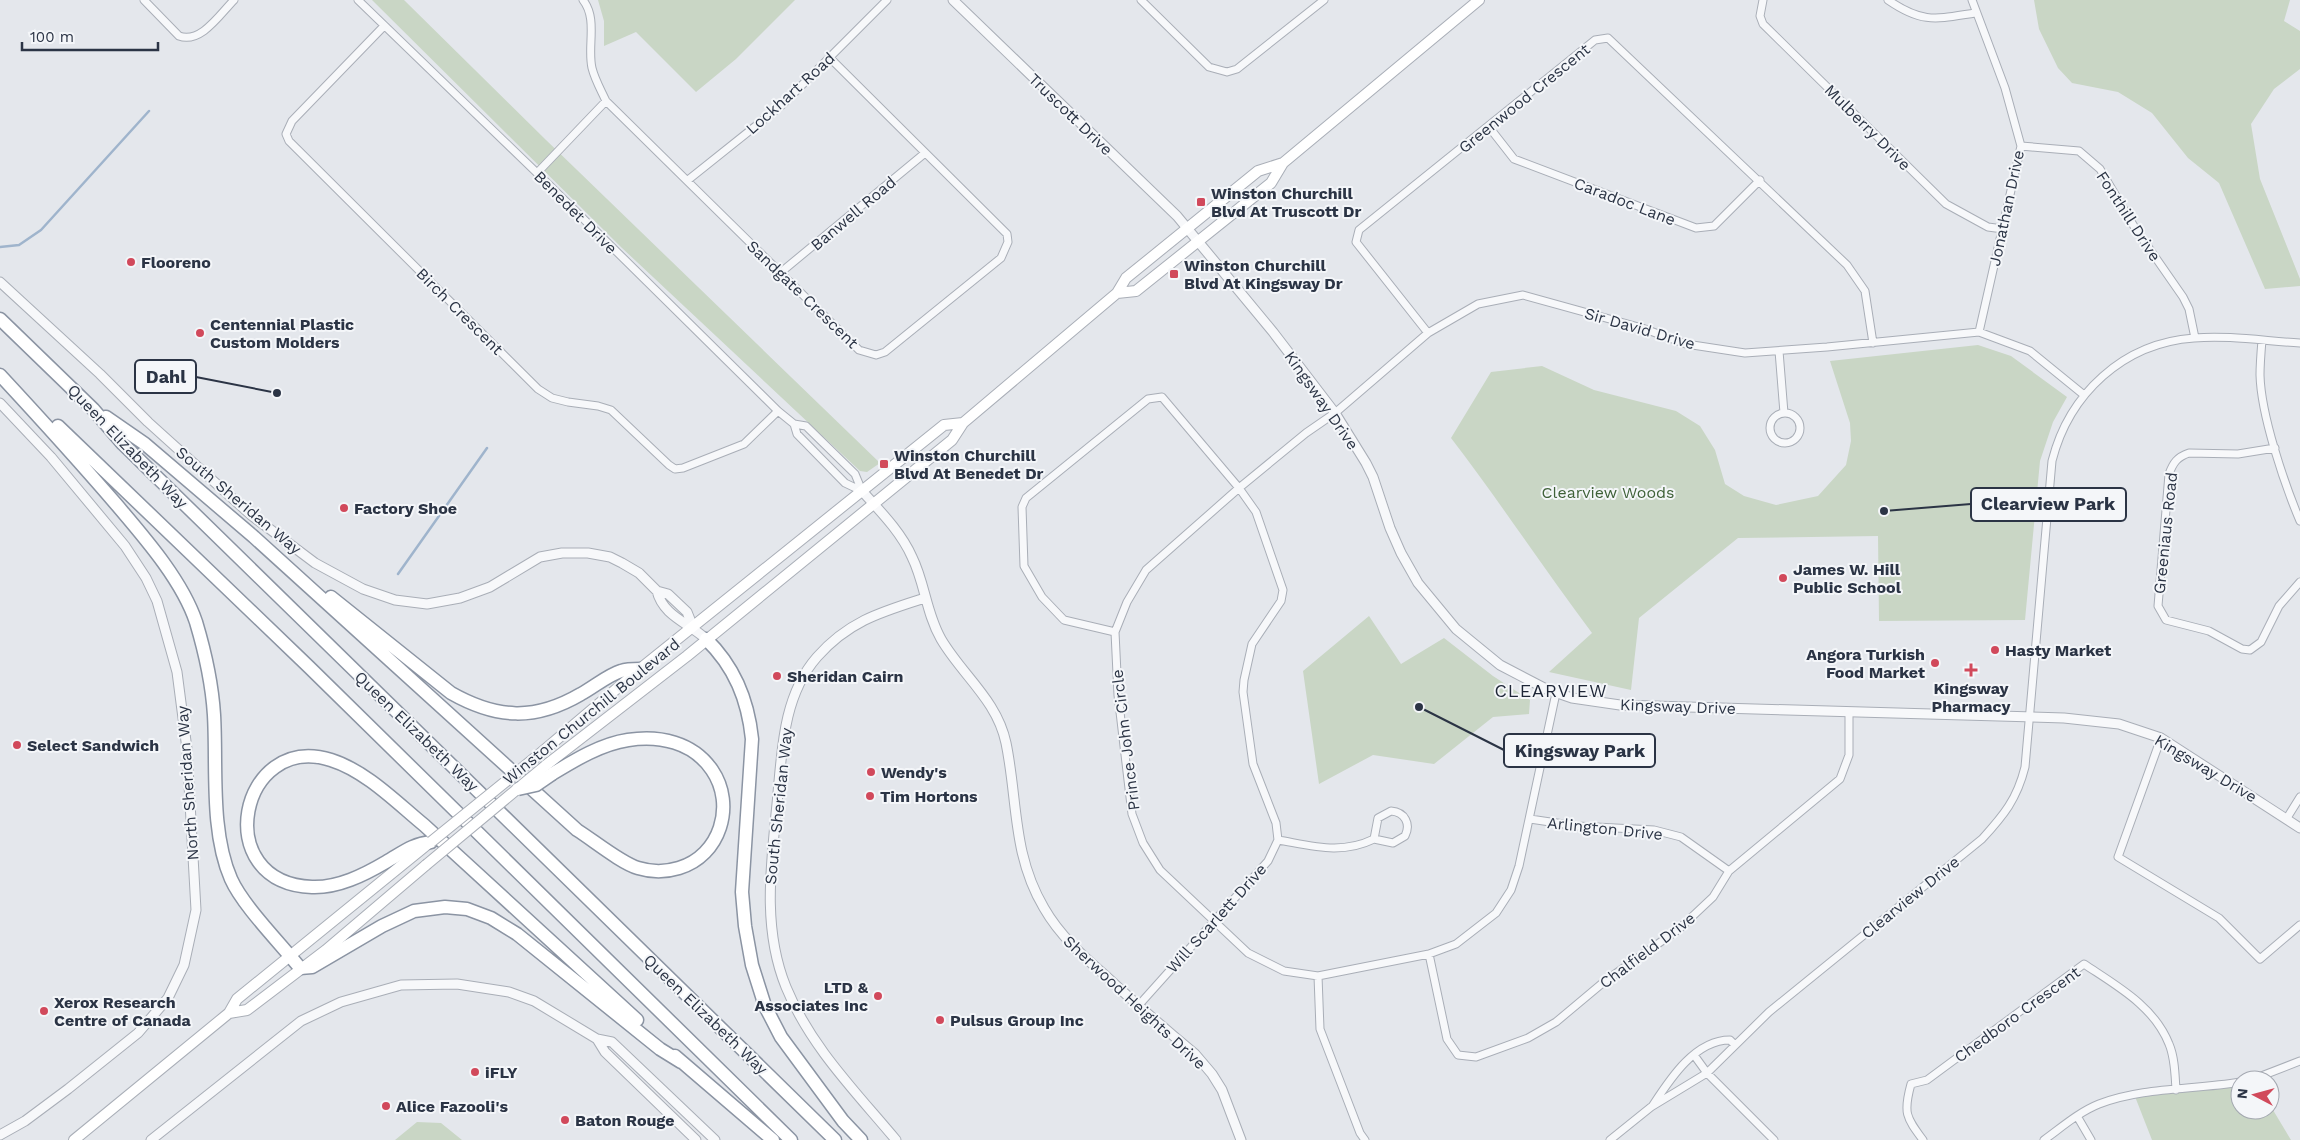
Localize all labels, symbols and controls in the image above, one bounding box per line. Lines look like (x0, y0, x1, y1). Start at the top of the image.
scale bar (22, 20, 159, 52)
text: 100 m (30, 28, 74, 46)
street label: Greenwood Crescent (1455, 39, 1594, 157)
street label: Lockhart Road (742, 48, 839, 138)
street label: Truscott Drive (1025, 70, 1117, 159)
street label: Mulberry Drive (1821, 80, 1915, 174)
street label: Jonathan Drive (1985, 148, 2028, 268)
street label: Benedet Drive (530, 167, 621, 258)
street label: Fonthill Drive (2092, 168, 2165, 265)
street label: Banwell Road (807, 172, 900, 255)
street label: Caradoc Lane (1571, 173, 1678, 230)
place label: Winston Churchill Blvd At Truscott Dr (1211, 184, 1361, 221)
marker: Winston Churchill Blvd At Truscott Dr (1195, 196, 1207, 208)
street label: Sandgate Crescent (743, 236, 862, 353)
place label: Flooreno (141, 253, 211, 272)
marker: Flooreno (125, 256, 137, 268)
place label: Winston Churchill Blvd At Kingsway Dr (1184, 256, 1343, 293)
street label: Birch Crescent (412, 264, 507, 359)
marker: Winston Churchill Blvd At Kingsway Dr (1168, 268, 1180, 280)
street label: Sir David Drive (1582, 304, 1697, 353)
place label: Centennial Plastic Custom Molders (210, 315, 354, 352)
marker: Centennial Plastic Custom Molders (194, 327, 206, 339)
street label: Kingsway Drive (1281, 347, 1363, 453)
callout: Dahl (135, 360, 196, 393)
text: Dahl (146, 366, 186, 387)
street label: Queen Elizabeth Way (64, 380, 192, 513)
street label: South Sheridan Way (172, 442, 306, 559)
place label: Winston Churchill Blvd At Benedet Dr (894, 446, 1044, 483)
marker: Winston Churchill Blvd At Benedet Dr (878, 458, 890, 470)
street label: Greeniaus Road (2150, 471, 2181, 595)
park label: Clearview Woods (1542, 483, 1674, 502)
callout: Clearview Park (1971, 488, 2126, 521)
text: Clearview Park (1981, 493, 2116, 514)
place label: Factory Shoe (354, 499, 457, 518)
marker: Factory Shoe (338, 502, 350, 514)
place label: James W. Hill Public School (1793, 560, 1902, 597)
marker: James W. Hill Public School (1777, 572, 1789, 584)
street label: Winston Churchill Boulevard (499, 634, 683, 789)
place label: Hasty Market (2005, 641, 2111, 660)
marker: Hasty Market (1989, 644, 2001, 656)
place label: Angora Turkish Food Market (1806, 645, 1925, 682)
marker: Angora Turkish Food Market (1929, 657, 1941, 669)
marker: Kingsway Pharmacy (1965, 664, 1977, 676)
street label: Queen Elizabeth Way (351, 667, 483, 796)
place label: Sheridan Cairn (787, 667, 903, 686)
street label: Prince John Circle (1107, 668, 1144, 812)
marker: Sheridan Cairn (771, 670, 783, 682)
place label: Kingsway Pharmacy (1932, 679, 2011, 716)
district label: CLEARVIEW (1495, 680, 1607, 701)
street label: Kingsway Drive (1620, 695, 1736, 718)
street label: North Sheridan Way (173, 704, 202, 861)
street label: South Sheridan Way (761, 726, 796, 885)
street label: Kingsway Drive (2151, 730, 2260, 806)
callout: Kingsway Park (1504, 734, 1655, 767)
place label: Select Sandwich (27, 736, 159, 755)
marker: Select Sandwich (11, 739, 23, 751)
text: Kingsway Park (1515, 740, 1646, 761)
place label: Wendy's (881, 763, 947, 782)
marker: Wendy's (865, 766, 877, 778)
place label: Tim Hortons (880, 787, 978, 806)
marker: Tim Hortons (864, 790, 876, 802)
street label: Arlington Drive (1546, 813, 1664, 844)
street label: Clearview Drive (1857, 852, 1963, 943)
street label: Will Scarlett Drive (1162, 860, 1270, 977)
street label: Chalfield Drive (1596, 908, 1699, 993)
street label: Sherwood Heights Drive (1060, 931, 1210, 1073)
street label: Queen Elizabeth Way (640, 950, 772, 1079)
street label: Chedboro Crescent (1951, 962, 2084, 1066)
place label: LTD & Associates Inc (755, 978, 869, 1015)
marker: LTD & Associates Inc (872, 990, 884, 1002)
place label: Xerox Research Centre of Canada (54, 993, 191, 1030)
marker: Xerox Research Centre of Canada (38, 1005, 50, 1017)
place label: Pulsus Group Inc (950, 1011, 1084, 1030)
marker: Pulsus Group Inc (934, 1014, 946, 1026)
place label: iFLY (485, 1063, 518, 1082)
marker: iFLY (469, 1066, 481, 1078)
north arrow (2230, 1070, 2280, 1120)
text: N (2234, 1088, 2251, 1100)
place label: Alice Fazooli's (396, 1097, 508, 1116)
marker: Alice Fazooli's (380, 1100, 392, 1112)
place label: Baton Rouge (575, 1111, 675, 1130)
marker: Baton Rouge (559, 1114, 571, 1126)

